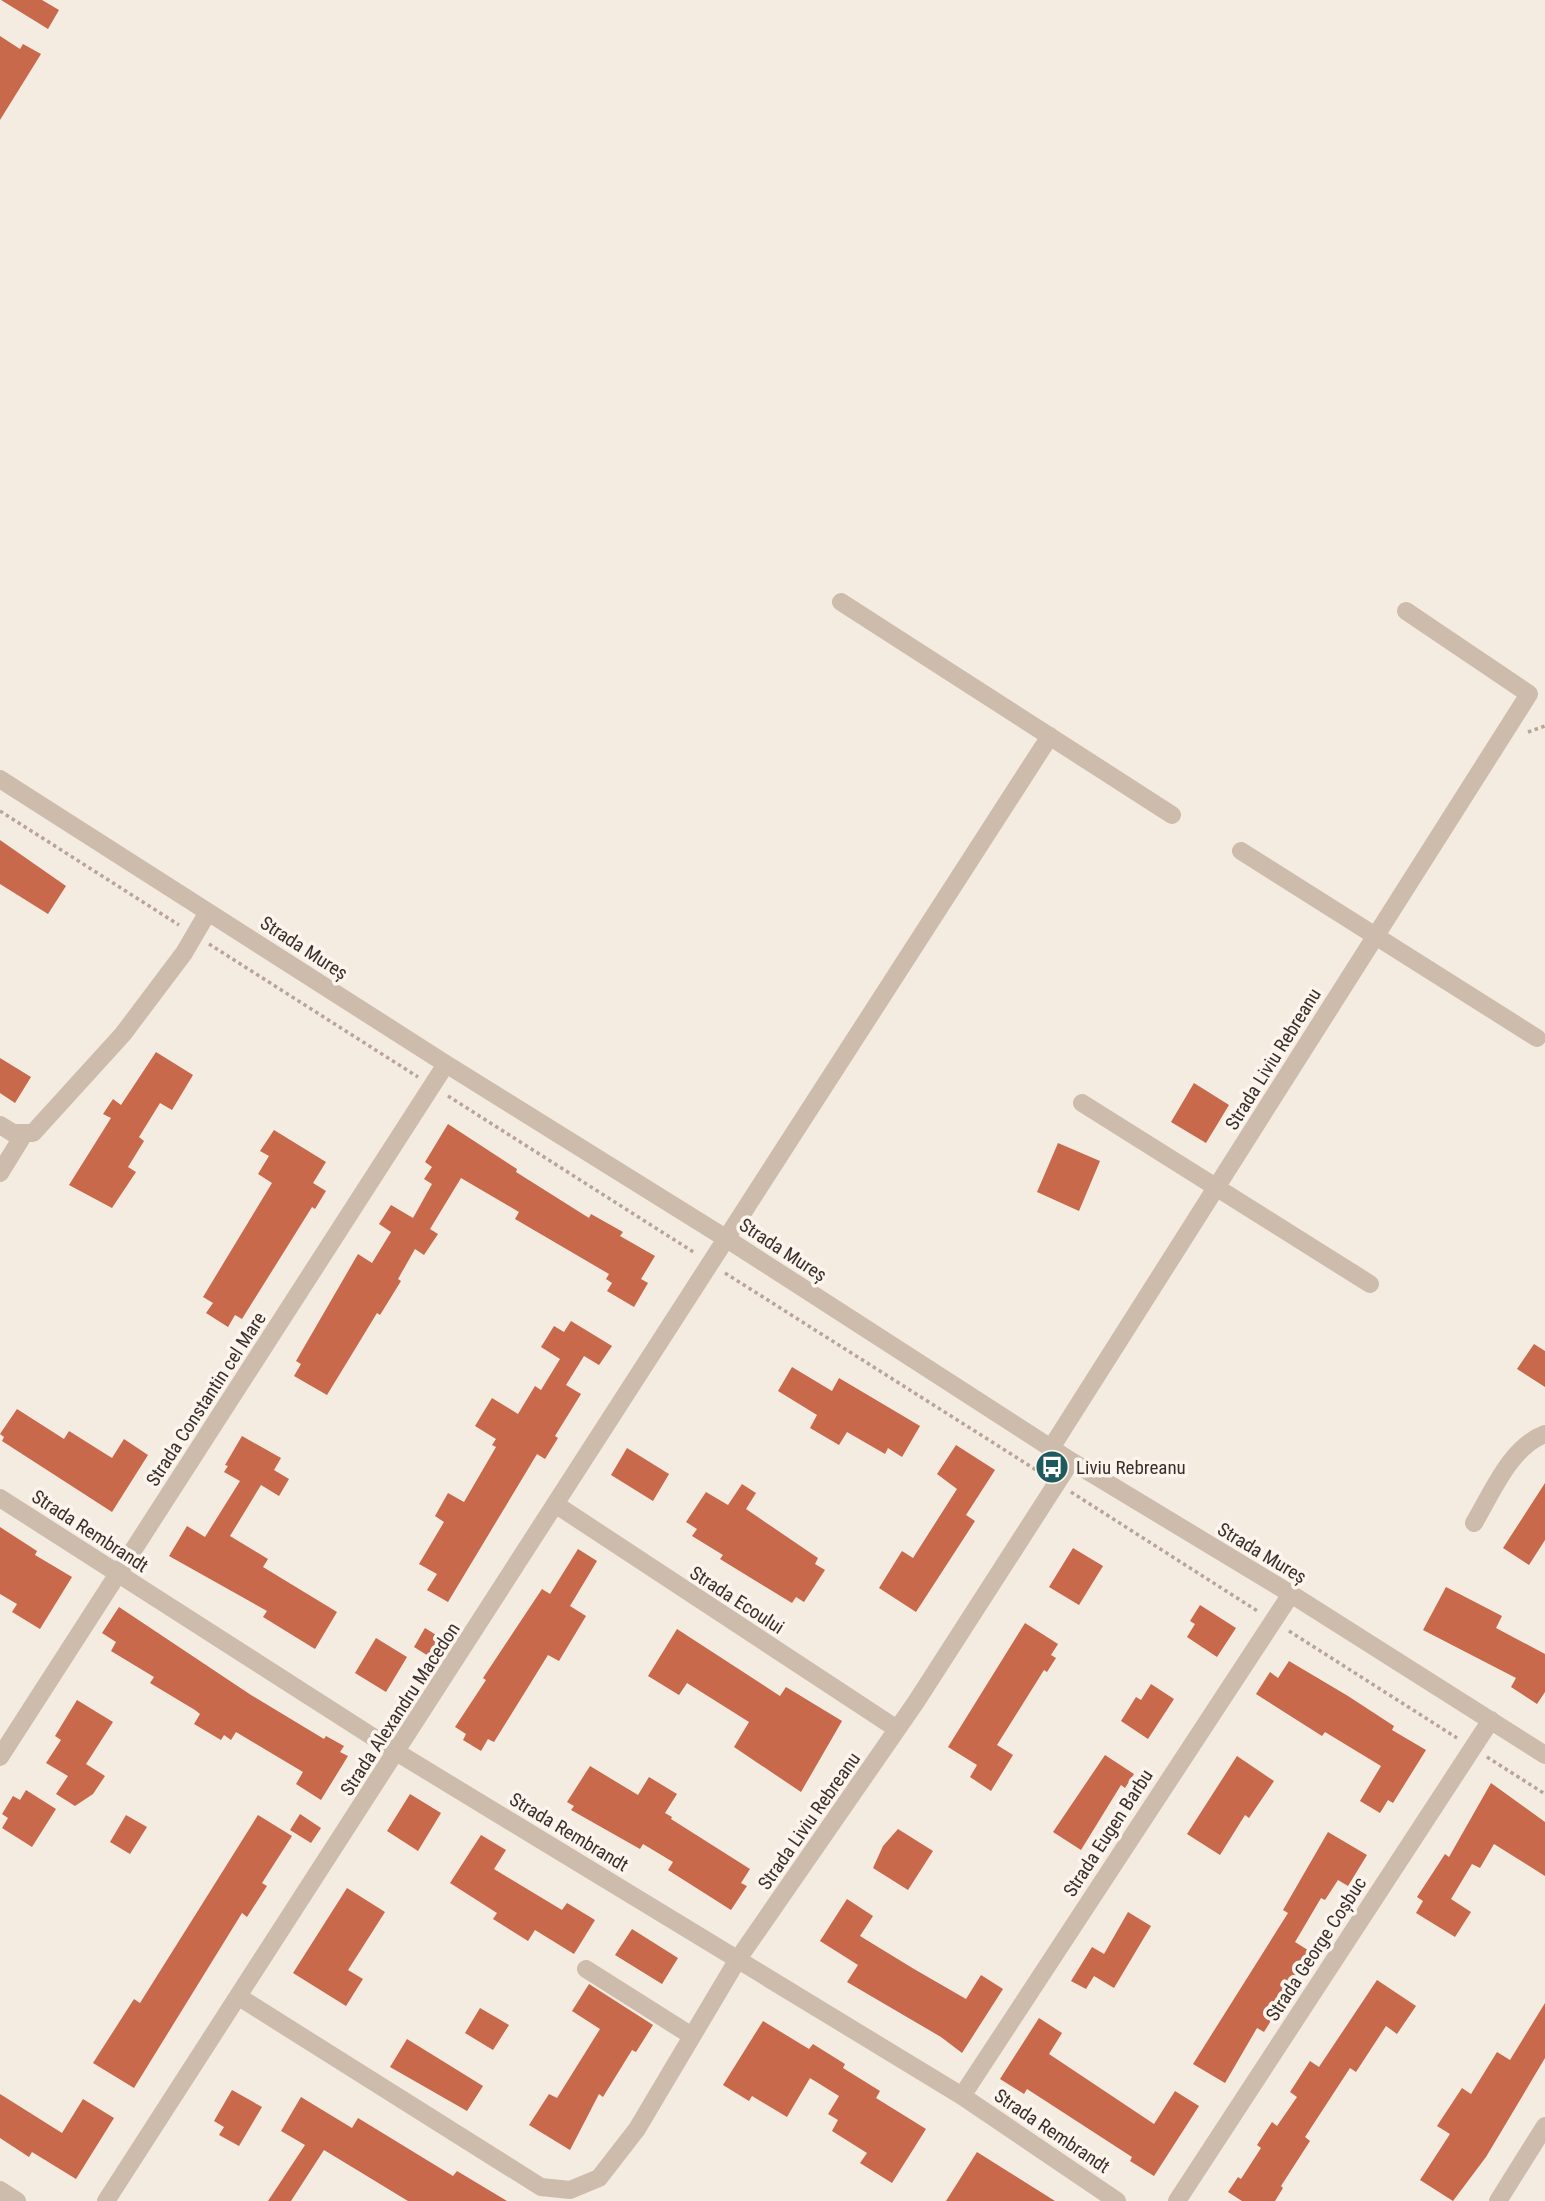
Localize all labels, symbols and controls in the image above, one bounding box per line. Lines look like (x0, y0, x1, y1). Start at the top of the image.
street label: Strada Mureș (256, 911, 352, 985)
street label: Strada Liviu Rebreanu (1220, 984, 1326, 1134)
street label: Strada Mureș (735, 1213, 831, 1287)
street label: Strada Constantin cel Mare (141, 1308, 271, 1490)
bus stop icon: Liviu Rebreanu (1033, 1448, 1071, 1486)
place label: Liviu Rebreanu (1076, 1456, 1186, 1479)
street label: Strada Rembrandt (27, 1485, 153, 1577)
street label: Strada Mureș (1213, 1517, 1311, 1589)
street label: Strada Ecoului (686, 1561, 788, 1639)
street label: Strada Alexandru Macedon (335, 1618, 465, 1800)
street label: Strada Liviu Rebreanu (753, 1748, 865, 1894)
street label: Strada Eugen Barbu (1058, 1765, 1158, 1901)
street label: Strada Rembrandt (506, 1788, 632, 1876)
street label: Strada George Coșbuc (1261, 1872, 1371, 2025)
street label: Strada Rembrandt (990, 2084, 1114, 2178)

